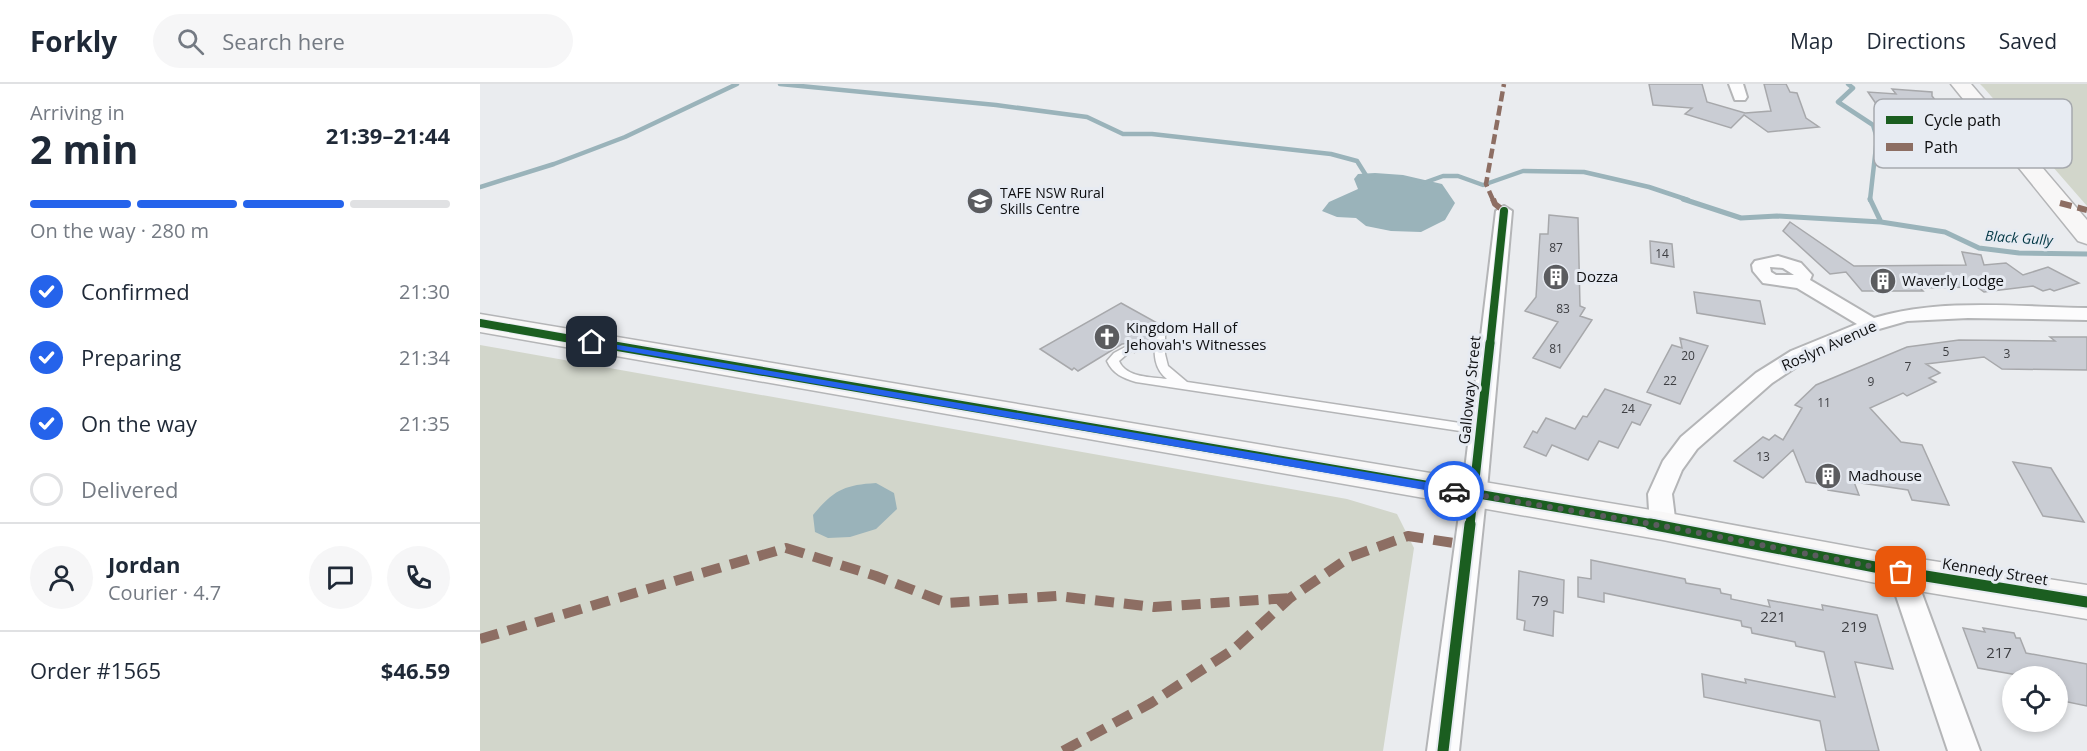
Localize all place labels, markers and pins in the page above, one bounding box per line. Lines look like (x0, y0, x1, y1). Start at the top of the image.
place label: TAFE NSW Rural Skills Centre (1000, 183, 1104, 218)
school or university icon: TAFE NSW Rural Skills Centre (965, 186, 995, 216)
building icon: Dozza (1541, 262, 1571, 292)
place label: Dozza (1576, 266, 1618, 286)
building icon: Waverly Lodge (1868, 266, 1898, 296)
place label: Waverly Lodge (1902, 270, 2004, 290)
pin (566, 316, 617, 367)
place label: Kingdom Hall of Jehovah's Witnesses (1124, 317, 1267, 354)
church icon: Kingdom Hall of Jehovah's Witnesses (1092, 322, 1122, 352)
building icon: Madhouse (1813, 461, 1843, 491)
place label: Madhouse (1848, 465, 1922, 485)
pin (1875, 546, 1926, 597)

